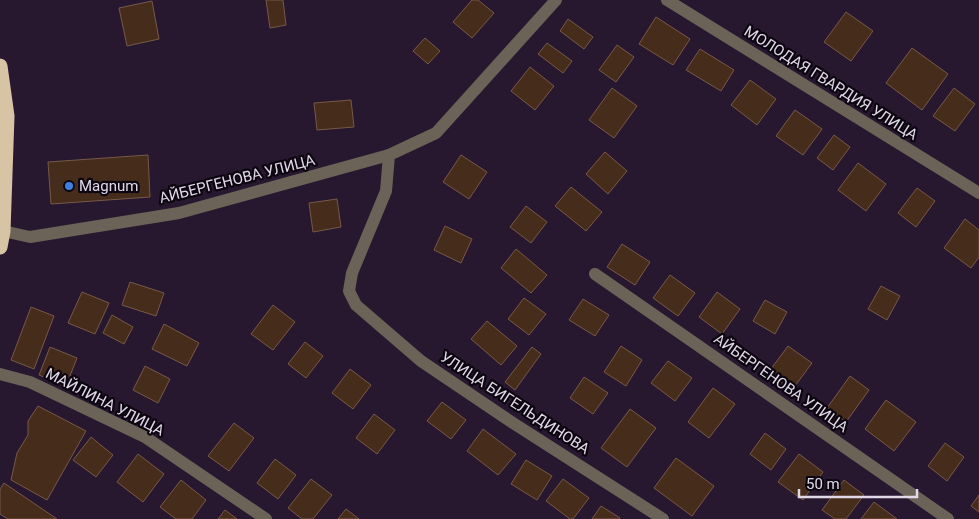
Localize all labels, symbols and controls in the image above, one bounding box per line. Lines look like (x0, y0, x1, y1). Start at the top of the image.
street label: МОЛОДАЯ ГВАРДИЯ УЛИЦА (741, 22, 921, 144)
street label: АЙБЕРГЕНОВА УЛИЦА (157, 151, 317, 207)
place label: Magnum (79, 177, 138, 195)
marker: Magnum (63, 180, 75, 192)
street label: АЙБЕРГЕНОВА УЛИЦА (710, 330, 852, 436)
street label: УЛИЦА БИГЕЛЬДИНОВА (437, 348, 593, 458)
street label: МАЙЛИНА УЛИЦА (43, 364, 167, 440)
scale bar (799, 466, 916, 498)
text: 50 m (806, 475, 840, 493)

